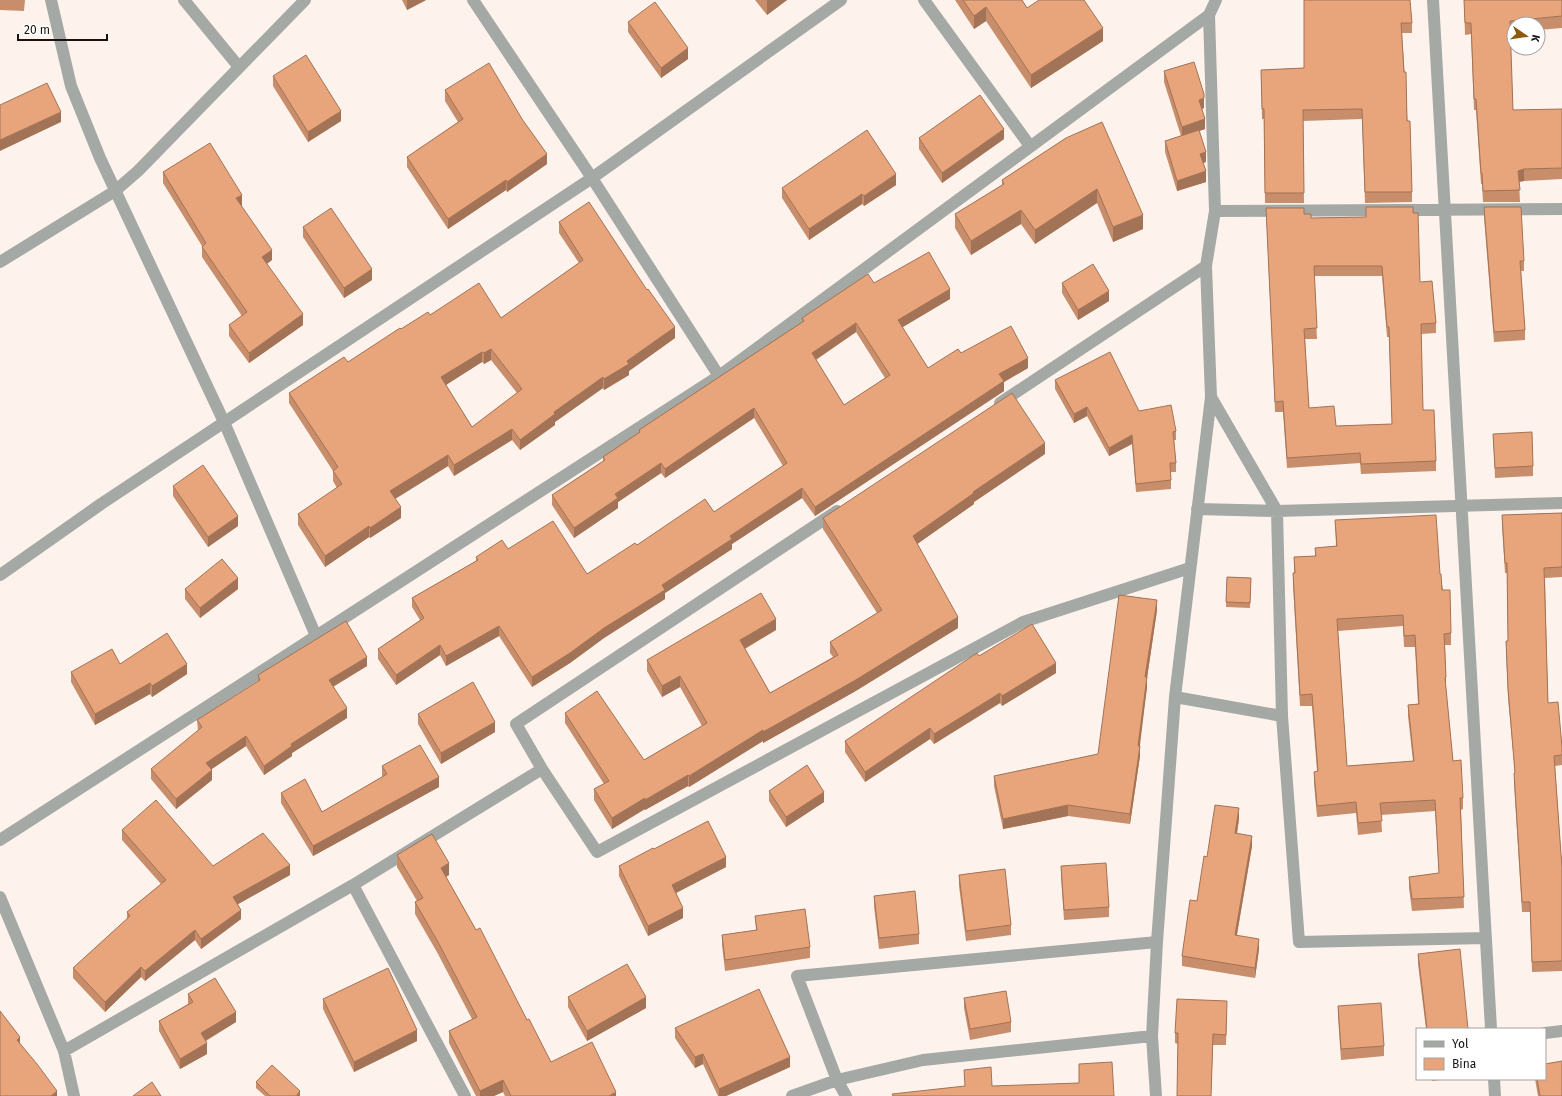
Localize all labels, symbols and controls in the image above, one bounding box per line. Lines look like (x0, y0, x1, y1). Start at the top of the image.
scale bar (18, 16, 107, 42)
north arrow (1506, 16, 1546, 56)
text: 20 m (24, 23, 50, 37)
text: K (1528, 33, 1542, 44)
legend (1416, 1028, 1546, 1080)
text: Yol (1452, 1037, 1469, 1051)
text: Bina (1452, 1057, 1476, 1071)

